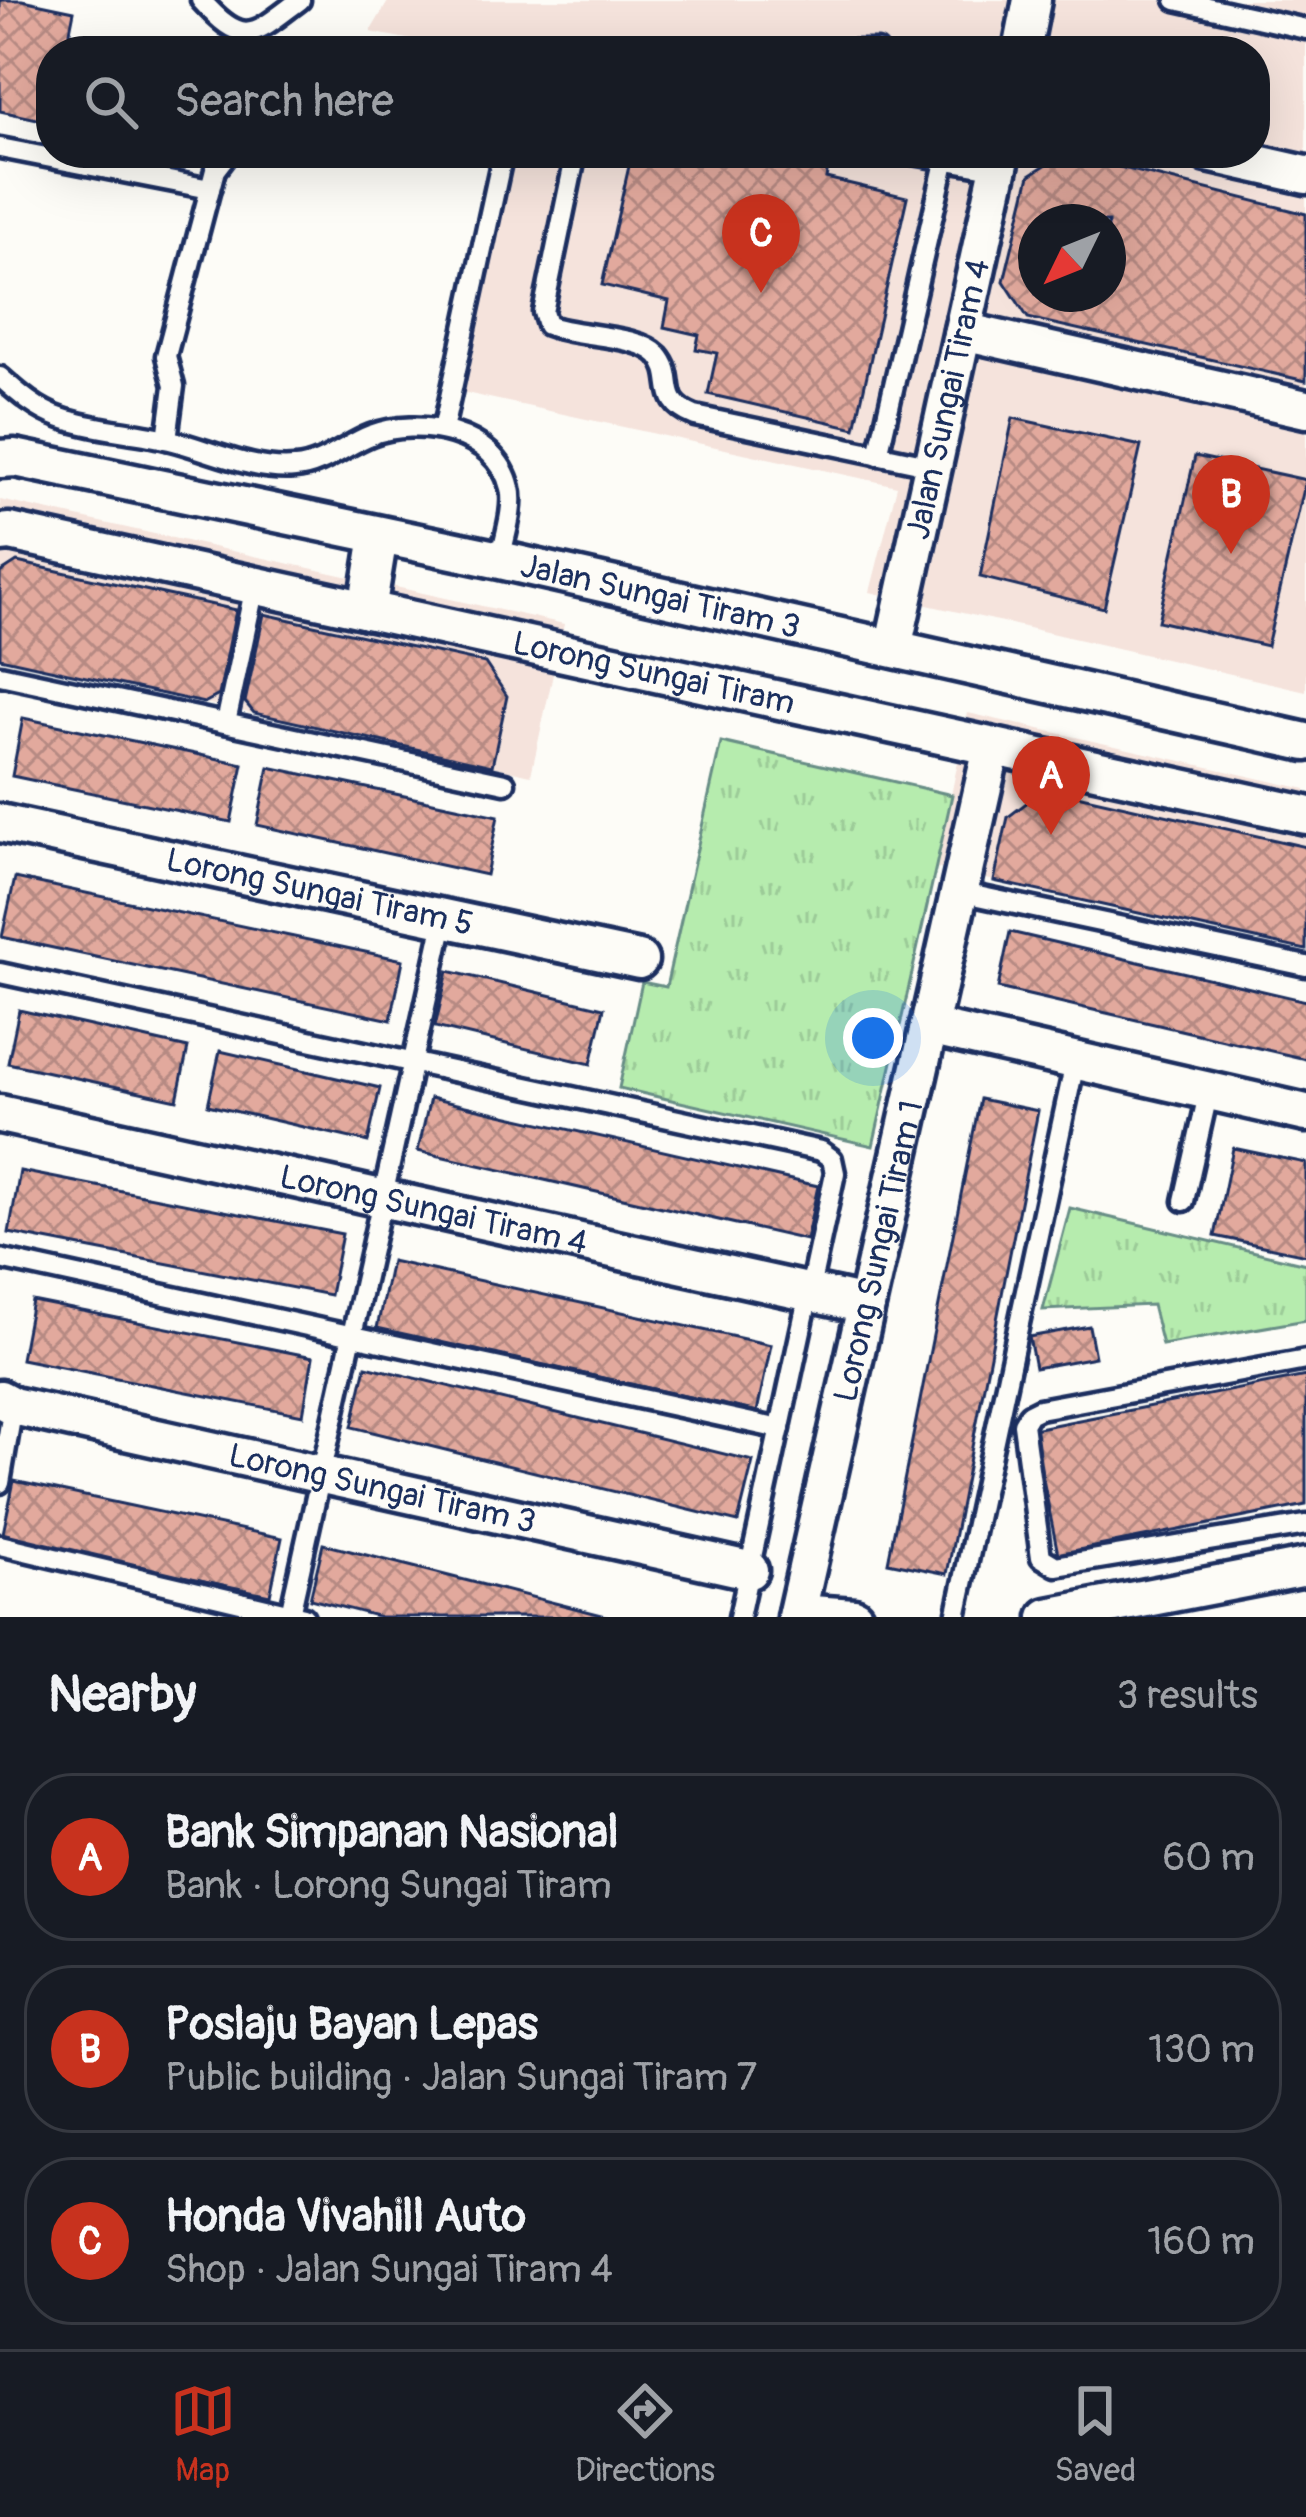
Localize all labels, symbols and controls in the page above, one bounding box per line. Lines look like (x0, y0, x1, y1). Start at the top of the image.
search box (36, 36, 1270, 168)
icon: search (78, 69, 144, 135)
text: Search here (174, 74, 394, 130)
pin: C (722, 194, 800, 293)
north arrow (1018, 204, 1126, 312)
street label: Jalan Sungai Tiram 4 (897, 255, 999, 543)
pin: B (1192, 455, 1270, 554)
street label: Jalan Sungai Tiram 3 (517, 545, 804, 648)
street label: Lorong Sungai Tiram (509, 622, 799, 723)
pin: A (1012, 736, 1090, 835)
street label: Lorong Sungai Tiram 5 (163, 839, 477, 944)
your location (843, 1008, 903, 1068)
street label: Lorong Sungai Tiram 1 (825, 1097, 932, 1406)
street label: Lorong Sungai Tiram 4 (276, 1156, 591, 1263)
street label: Lorong Sungai Tiram 3 (225, 1434, 539, 1542)
text: Nearby (48, 1663, 196, 1727)
text: 3 results (1117, 1671, 1258, 1720)
text: Bank Simpanan Nasional (165, 1805, 619, 1861)
text: A (77, 1833, 103, 1882)
text: 60 m (1163, 1833, 1255, 1882)
text: Bank · Lorong Sungai Tiram (165, 1861, 612, 1910)
text: Poslaju Bayan Lepas (165, 1997, 538, 2053)
text: B (79, 2025, 101, 2074)
text: 130 m (1148, 2025, 1255, 2074)
text: Public building · Jalan Sungai Tiram 7 (165, 2053, 757, 2102)
text: Honda Vivahill Auto (165, 2189, 526, 2245)
text: C (78, 2217, 102, 2266)
text: 160 m (1147, 2217, 1255, 2266)
text: Shop · Jalan Sungai Tiram 4 (165, 2245, 613, 2294)
tab: Map (170, 2378, 236, 2491)
tab: Directions (575, 2378, 715, 2491)
tab: Saved (1054, 2378, 1136, 2491)

